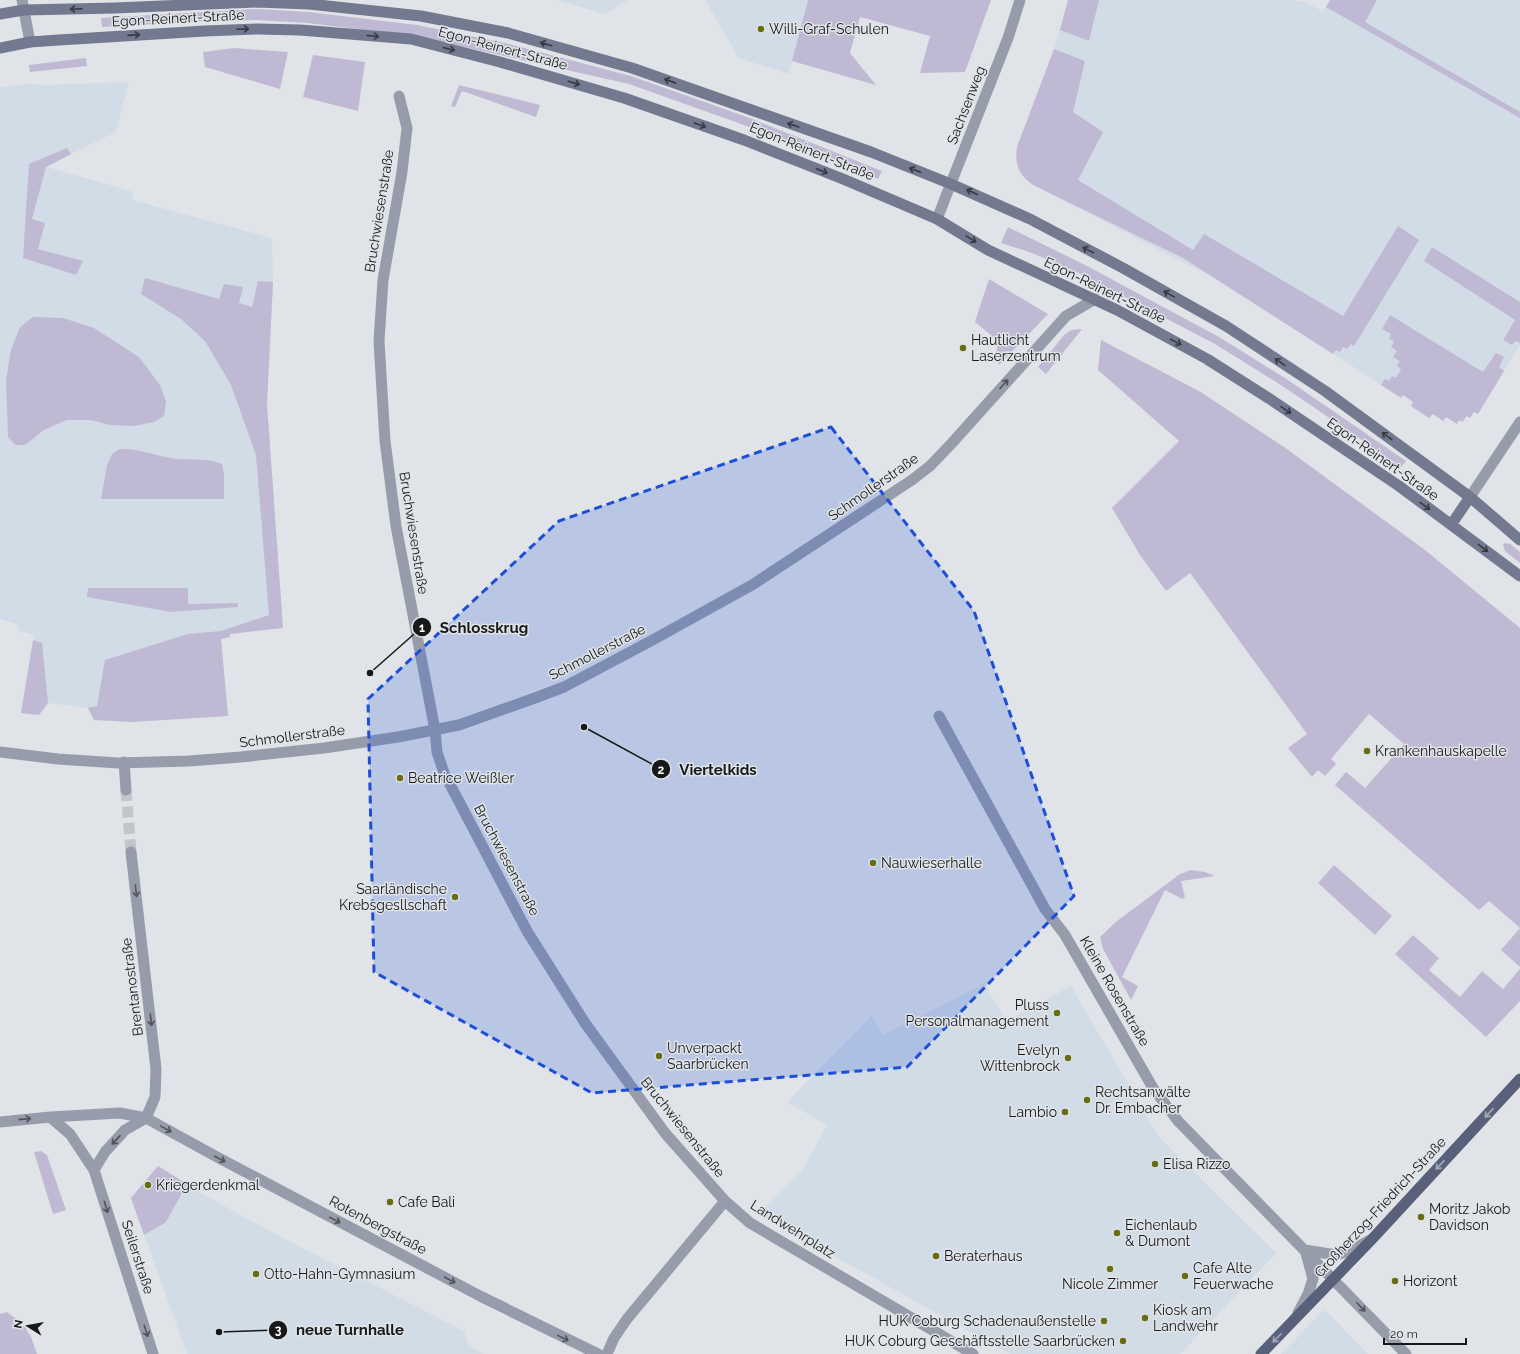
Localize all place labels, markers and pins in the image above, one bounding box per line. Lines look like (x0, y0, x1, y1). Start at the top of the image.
place label: Willi-Graf-Schulen (769, 21, 889, 37)
marker: Willi-Graf-Schulen (756, 24, 766, 34)
place label: Hautlicht Laserzentrum (971, 332, 1061, 364)
marker: Hautlicht Laserzentrum (958, 343, 968, 353)
callout: Schlosskrug (412, 614, 536, 641)
place label: Krankenhauskapelle (1375, 743, 1507, 759)
marker: Krankenhauskapelle (1362, 746, 1372, 756)
callout: Viertelkids (651, 756, 764, 783)
place label: Beatrice Weißler (408, 770, 514, 786)
marker: Beatrice Weißler (395, 773, 405, 783)
place label: Nauwieserhalle (881, 855, 982, 871)
marker: Nauwieserhalle (868, 858, 878, 868)
place label: Saarländische Krebsgesllschaft (339, 881, 447, 913)
marker: Saarländische Krebsgesllschaft (450, 892, 460, 902)
place label: Pluss Personalmanagement (906, 997, 1049, 1029)
marker: Pluss Personalmanagement (1052, 1008, 1062, 1018)
place label: Unverpackt Saarbrücken (667, 1040, 749, 1072)
place label: Evelyn Wittenbrock (980, 1042, 1061, 1074)
marker: Unverpackt Saarbrücken (654, 1051, 664, 1061)
marker: Evelyn Wittenbrock (1063, 1053, 1073, 1063)
place label: Rechtsanwälte Dr. Embacher (1095, 1084, 1190, 1116)
marker: Rechtsanwälte Dr. Embacher (1082, 1095, 1092, 1105)
place label: Lambio (1008, 1104, 1057, 1120)
marker: Lambio (1060, 1107, 1070, 1117)
place label: Elisa Rizzo (1163, 1156, 1230, 1172)
marker: Elisa Rizzo (1150, 1159, 1160, 1169)
place label: Kriegerdenkmal (156, 1177, 260, 1193)
marker: Kriegerdenkmal (143, 1180, 153, 1190)
place label: Cafe Bali (398, 1194, 455, 1210)
marker: Cafe Bali (385, 1197, 395, 1207)
place label: Moritz Jakob Davidson (1429, 1201, 1511, 1233)
marker: Moritz Jakob Davidson (1416, 1212, 1426, 1222)
place label: Eichenlaub & Dumont (1125, 1217, 1198, 1249)
marker: Eichenlaub & Dumont (1112, 1228, 1122, 1238)
place label: Beraterhaus (944, 1248, 1023, 1264)
marker: Beraterhaus (931, 1251, 941, 1261)
place label: Cafe Alte Feuerwache (1193, 1260, 1273, 1292)
marker: Nicole Zimmer (1105, 1264, 1115, 1274)
place label: Otto-Hahn-Gymnasium (264, 1266, 415, 1282)
marker: Otto-Hahn-Gymnasium (251, 1269, 261, 1279)
marker: Cafe Alte Feuerwache (1180, 1271, 1190, 1281)
place label: Horizont (1403, 1273, 1458, 1289)
place label: Nicole Zimmer (1062, 1276, 1158, 1292)
marker: Horizont (1390, 1276, 1400, 1286)
place label: Kiosk am Landwehr (1153, 1302, 1218, 1334)
place label: HUK Coburg Schadenaußenstelle (878, 1313, 1096, 1329)
marker: Kiosk am Landwehr (1140, 1313, 1150, 1323)
marker: HUK Coburg Schadenaußenstelle (1099, 1316, 1109, 1326)
callout: neue Turnhalle (268, 1317, 413, 1344)
place label: HUK Coburg Geschäftsstelle Saarbrücken (845, 1333, 1115, 1349)
marker: HUK Coburg Geschäftsstelle Saarbrücken (1118, 1336, 1128, 1346)

